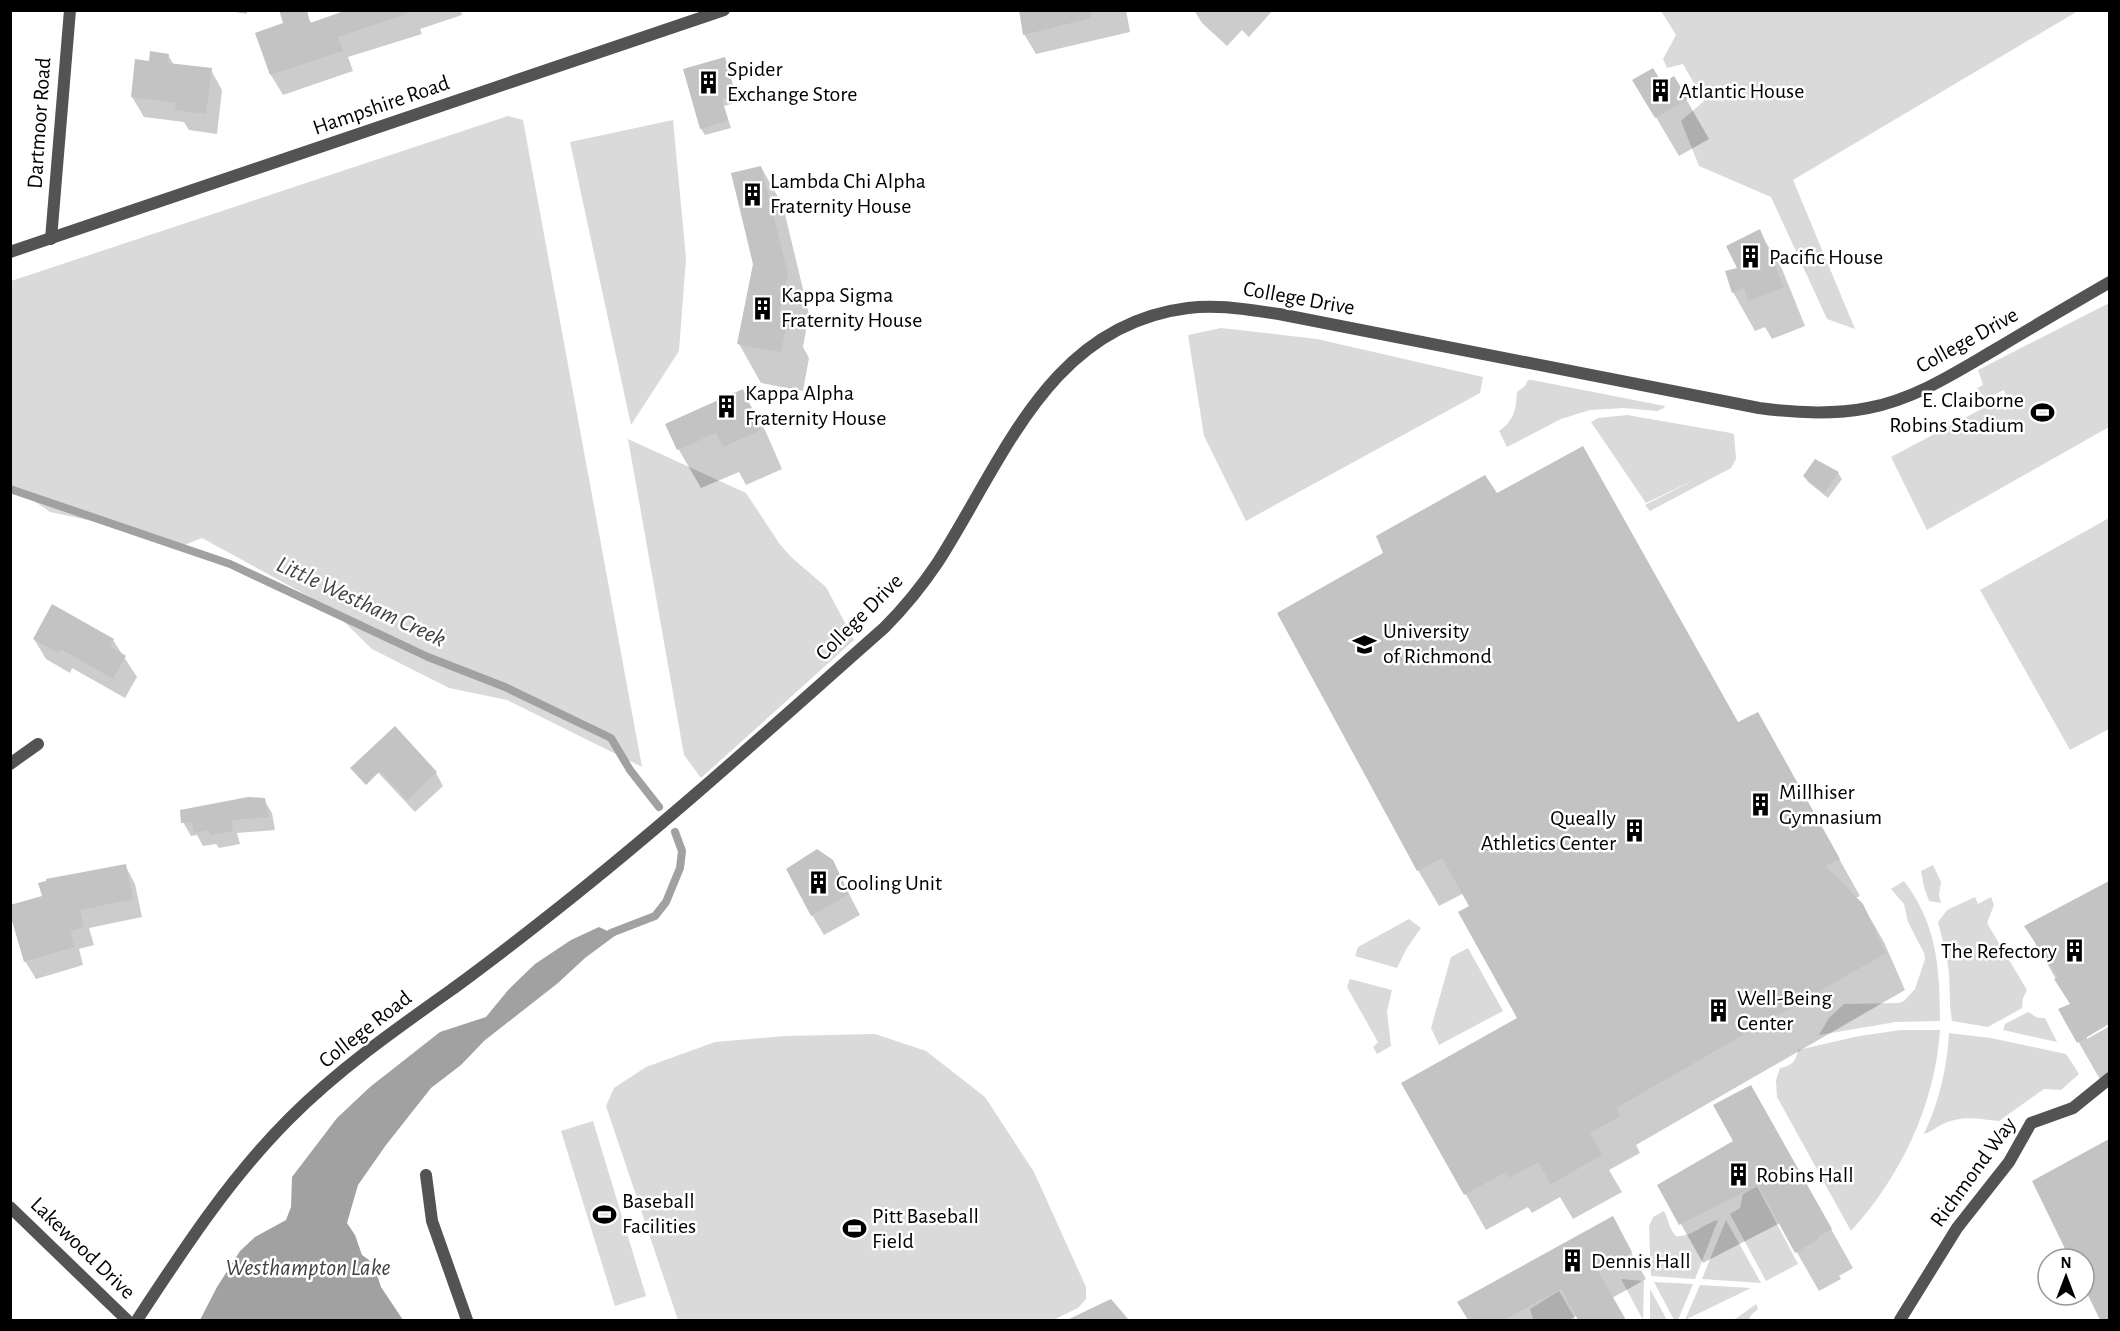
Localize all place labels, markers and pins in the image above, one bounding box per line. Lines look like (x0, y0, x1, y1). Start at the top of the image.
place label: Spider Exchange Store (727, 58, 857, 105)
building icon: Spider Exchange Store (696, 69, 722, 95)
building icon: Atlantic House (1648, 78, 1674, 104)
place label: Atlantic House (1679, 80, 1804, 102)
place label: Lambda Chi Alpha Fraternity House (770, 170, 926, 217)
building icon: Lambda Chi Alpha Fraternity House (739, 181, 765, 207)
building icon: Pacific House (1738, 244, 1764, 270)
place label: Pacific House (1769, 246, 1883, 268)
place label: Kappa Sigma Fraternity House (781, 284, 922, 331)
building icon: Kappa Sigma Fraternity House (750, 295, 776, 321)
place label: Kappa Alpha Fraternity House (745, 382, 886, 429)
place label: E. Claiborne Robins Stadium (1889, 389, 2024, 436)
building icon: Kappa Alpha Fraternity House (714, 393, 740, 419)
sports icon: E. Claiborne Robins Stadium (2029, 400, 2055, 426)
place label: University of Richmond (1383, 620, 1492, 667)
school or university icon: University of Richmond (1352, 631, 1378, 657)
place label: Millhiser Gymnasium (1779, 781, 1882, 828)
building icon: Millhiser Gymnasium (1748, 792, 1774, 818)
place label: Queally Athletics Center (1481, 807, 1617, 854)
building icon: Queally Athletics Center (1621, 818, 1647, 844)
building icon: Cooling Unit (805, 870, 831, 896)
place label: Cooling Unit (836, 872, 942, 894)
building icon: The Refectory (2062, 938, 2088, 964)
place label: The Refectory (1941, 940, 2058, 962)
place label: Well-Being Center (1737, 987, 1832, 1034)
building icon: Well-Being Center (1706, 998, 1732, 1024)
building icon: Robins Hall (1725, 1162, 1751, 1188)
place label: Robins Hall (1756, 1164, 1854, 1186)
place label: Baseball Facilities (622, 1190, 696, 1237)
sports icon: Baseball Facilities (591, 1201, 617, 1227)
place label: Pitt Baseball Field (872, 1205, 979, 1252)
sports icon: Pitt Baseball Field (841, 1216, 867, 1242)
building icon: Dennis Hall (1560, 1248, 1586, 1274)
place label: Dennis Hall (1591, 1250, 1691, 1272)

